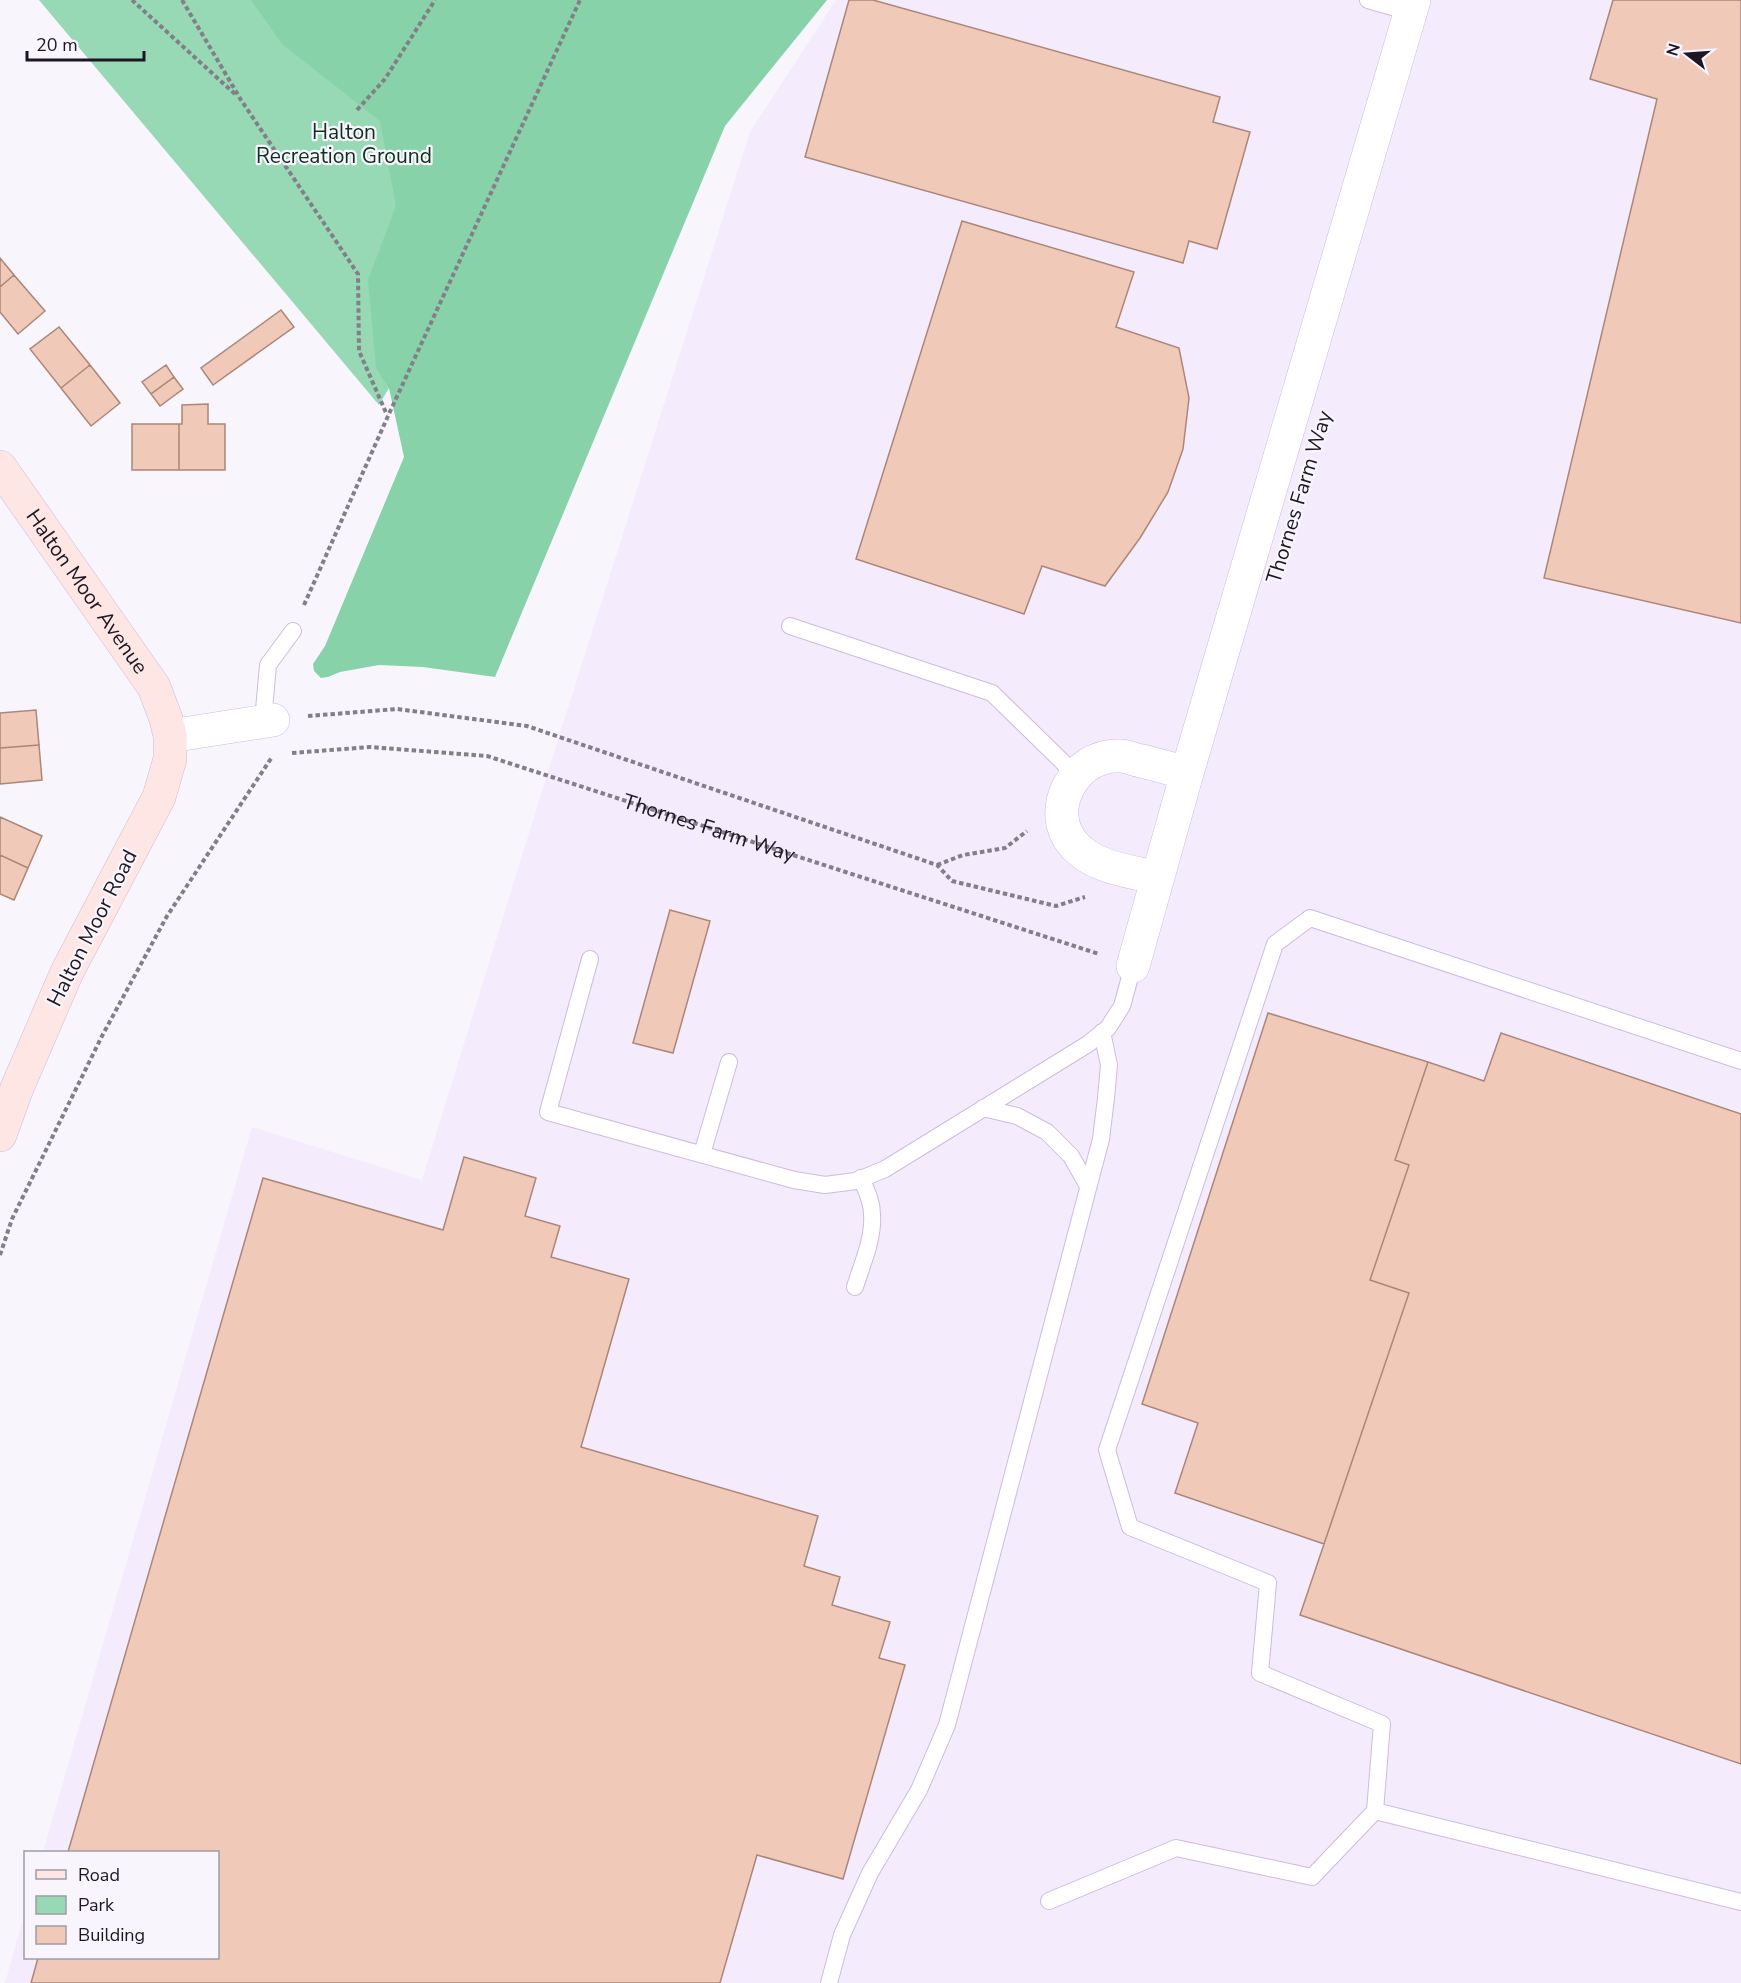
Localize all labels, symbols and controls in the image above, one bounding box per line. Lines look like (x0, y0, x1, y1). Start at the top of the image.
scale bar (27, 24, 144, 62)
north arrow (1657, 24, 1717, 84)
text: 20 m (36, 33, 78, 57)
text: N (1661, 41, 1686, 59)
park label: Halton Recreation Ground (256, 118, 432, 170)
street label: Thornes Farm Way (1259, 407, 1339, 587)
street label: Halton Moor Avenue (20, 504, 155, 680)
street label: Thornes Farm Way (619, 787, 799, 869)
street label: Halton Moor Road (40, 845, 144, 1011)
legend (24, 1851, 219, 1959)
text: Road (78, 1863, 120, 1887)
text: Park (78, 1893, 115, 1917)
text: Building (78, 1923, 145, 1947)

